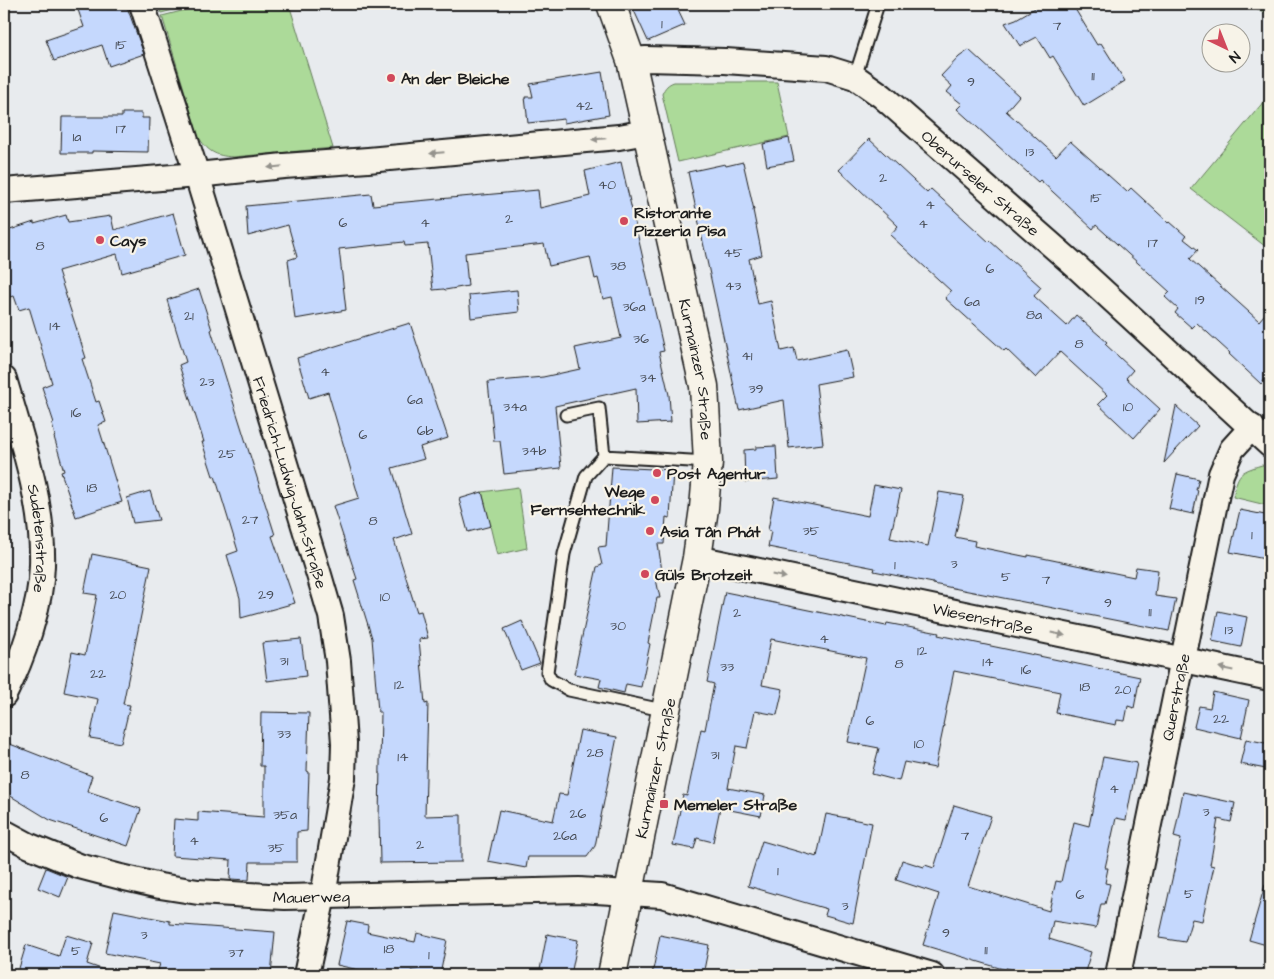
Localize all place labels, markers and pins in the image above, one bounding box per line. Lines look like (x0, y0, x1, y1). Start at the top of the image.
place label: An der Bleiche (401, 68, 510, 90)
marker: An der Bleiche (385, 72, 397, 84)
place label: Ristorante Pizzeria Pisa (634, 202, 727, 242)
marker: Ristorante Pizzeria Pisa (618, 215, 630, 227)
place label: Cays (110, 230, 146, 253)
marker: Cays (94, 234, 106, 246)
place label: Post Agentur (667, 463, 766, 487)
marker: Post Agentur (651, 467, 663, 479)
place label: Wege Fernsehtechnik (530, 481, 645, 521)
marker: Wege Fernsehtechnik (649, 494, 661, 506)
place label: Asia Tân Phát (660, 521, 761, 543)
marker: Asia Tân Phát (644, 525, 656, 537)
place label: Güls Brotzeit (655, 564, 753, 586)
marker: Güls Brotzeit (639, 568, 651, 580)
place label: Memeler Straße (674, 794, 798, 816)
marker: Memeler Straße (658, 798, 670, 810)

